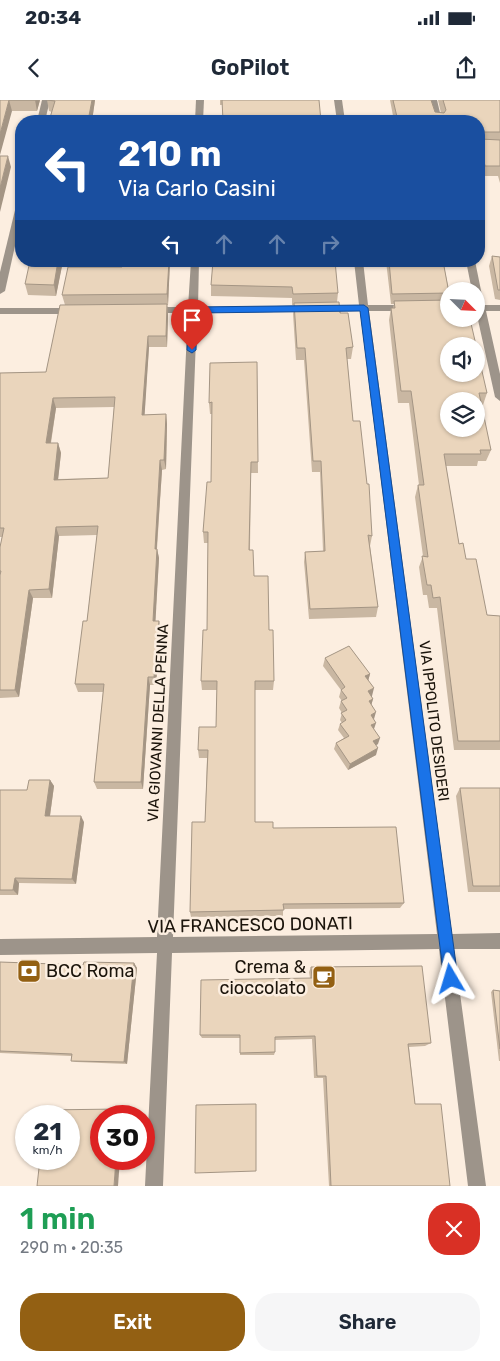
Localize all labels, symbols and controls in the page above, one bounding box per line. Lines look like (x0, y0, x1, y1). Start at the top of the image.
text: 20:34 (25, 6, 81, 29)
icon: back (20, 54, 48, 82)
text: GoPilot (211, 54, 289, 81)
icon: share (452, 54, 480, 82)
text: 210 m (118, 133, 221, 175)
icon: left (35, 135, 100, 200)
text: Via Carlo Casini (118, 175, 276, 202)
icon: left (157, 230, 185, 258)
icon: ahead (210, 230, 238, 258)
icon: ahead (263, 230, 291, 258)
icon: right (316, 230, 344, 258)
north arrow (440, 282, 485, 328)
map controls (440, 282, 485, 437)
pin (171, 299, 213, 350)
icon: arrive (178, 306, 206, 334)
button: sound (440, 337, 485, 382)
button: layers (440, 392, 485, 437)
street label: VIA GIOVANNI DELLA PENNA (144, 623, 172, 823)
street label: VIA IPPOLITO DESIDERI (415, 640, 453, 802)
street label: VIA FRANCESCO DONATI (147, 912, 353, 938)
position arrow (424, 952, 476, 1004)
place label: Crema & cioccolato (220, 956, 307, 999)
bank icon: BCC Roma (16, 958, 42, 984)
place label: BCC Roma (46, 960, 134, 982)
cafe icon: Crema & cioccolato (311, 964, 337, 990)
speed limit sign: 30 (90, 1105, 155, 1170)
text: 21 (33, 1117, 62, 1146)
text: km/h (33, 1143, 62, 1157)
text: 1 min (20, 1201, 95, 1237)
button: close (428, 1203, 480, 1255)
text: 290 m · 20:35 (20, 1238, 123, 1257)
button: Exit (20, 1293, 245, 1351)
button: Share (255, 1293, 480, 1351)

